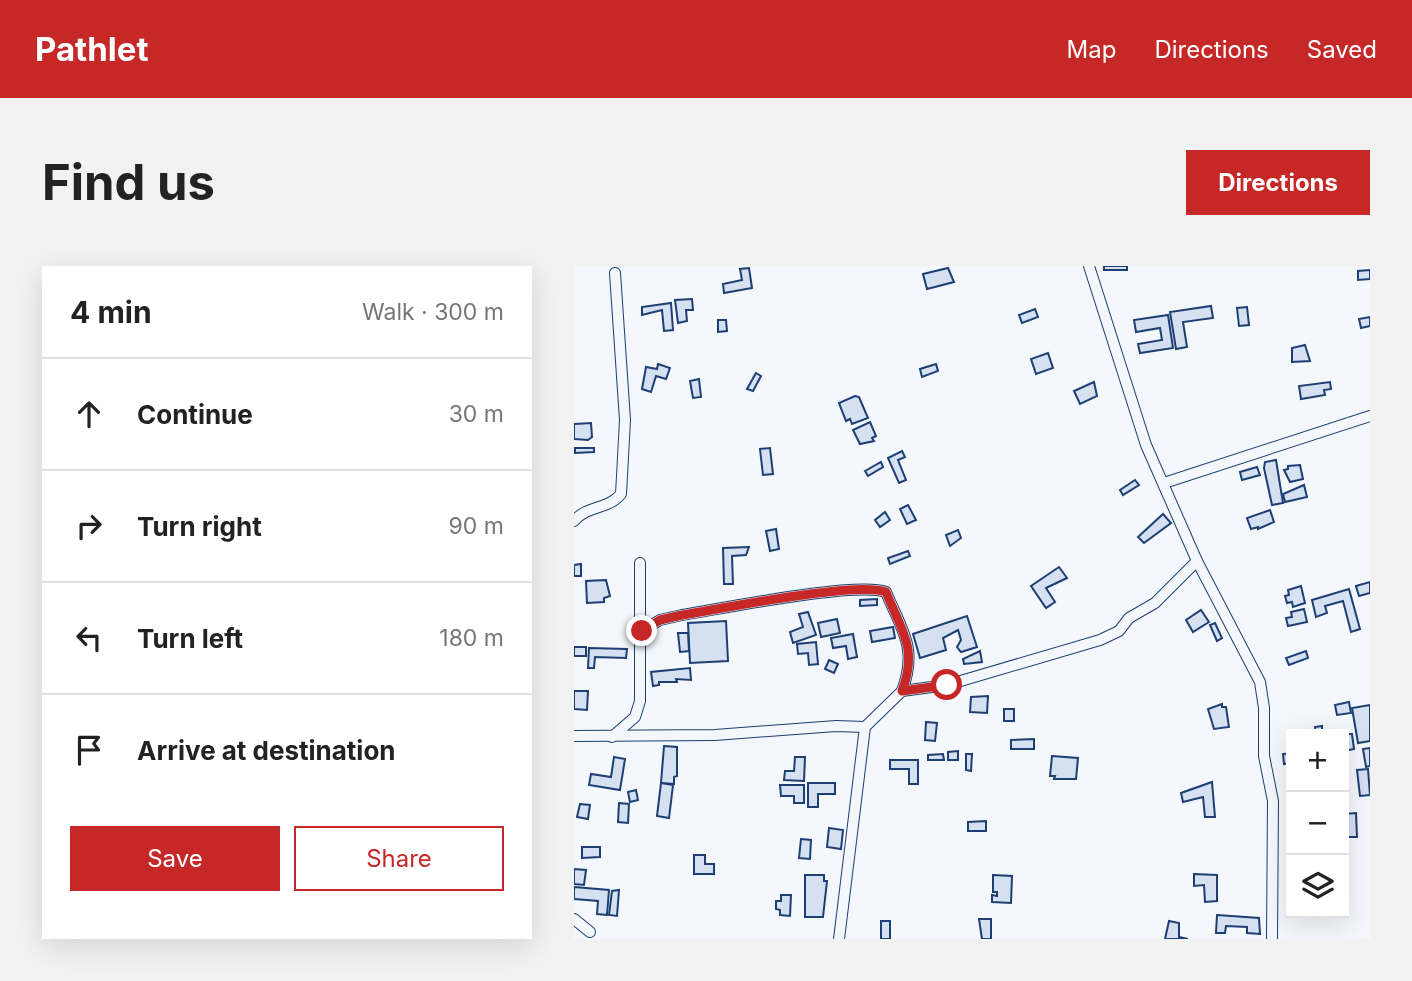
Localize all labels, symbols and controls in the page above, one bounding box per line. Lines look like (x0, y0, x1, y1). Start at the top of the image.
text: Pathlet (35, 29, 149, 69)
text: Map (1067, 35, 1116, 64)
text: Directions (1154, 35, 1269, 64)
text: Saved (1307, 35, 1377, 64)
button: Directions (1186, 150, 1370, 215)
text: Find us (42, 153, 215, 212)
text: 4 min (70, 294, 152, 330)
text: Walk · 300 m (362, 298, 504, 326)
icon: ahead (70, 395, 108, 433)
text: Continue (137, 399, 253, 430)
text: 30 m (449, 400, 504, 428)
icon: right (70, 507, 108, 545)
text: Turn right (137, 511, 262, 542)
text: 90 m (449, 512, 504, 540)
route end (626, 615, 657, 646)
icon: left (70, 619, 108, 657)
text: Turn left (137, 623, 243, 654)
text: 180 m (439, 624, 504, 652)
route start (931, 669, 962, 700)
map controls (1286, 729, 1349, 918)
button: + (1286, 729, 1349, 792)
icon: arrive (70, 731, 108, 769)
text: Arrive at destination (137, 735, 396, 766)
button: − (1286, 792, 1349, 855)
button: Save (70, 826, 280, 891)
button: Share (294, 826, 504, 891)
button: layers (1286, 855, 1349, 918)

